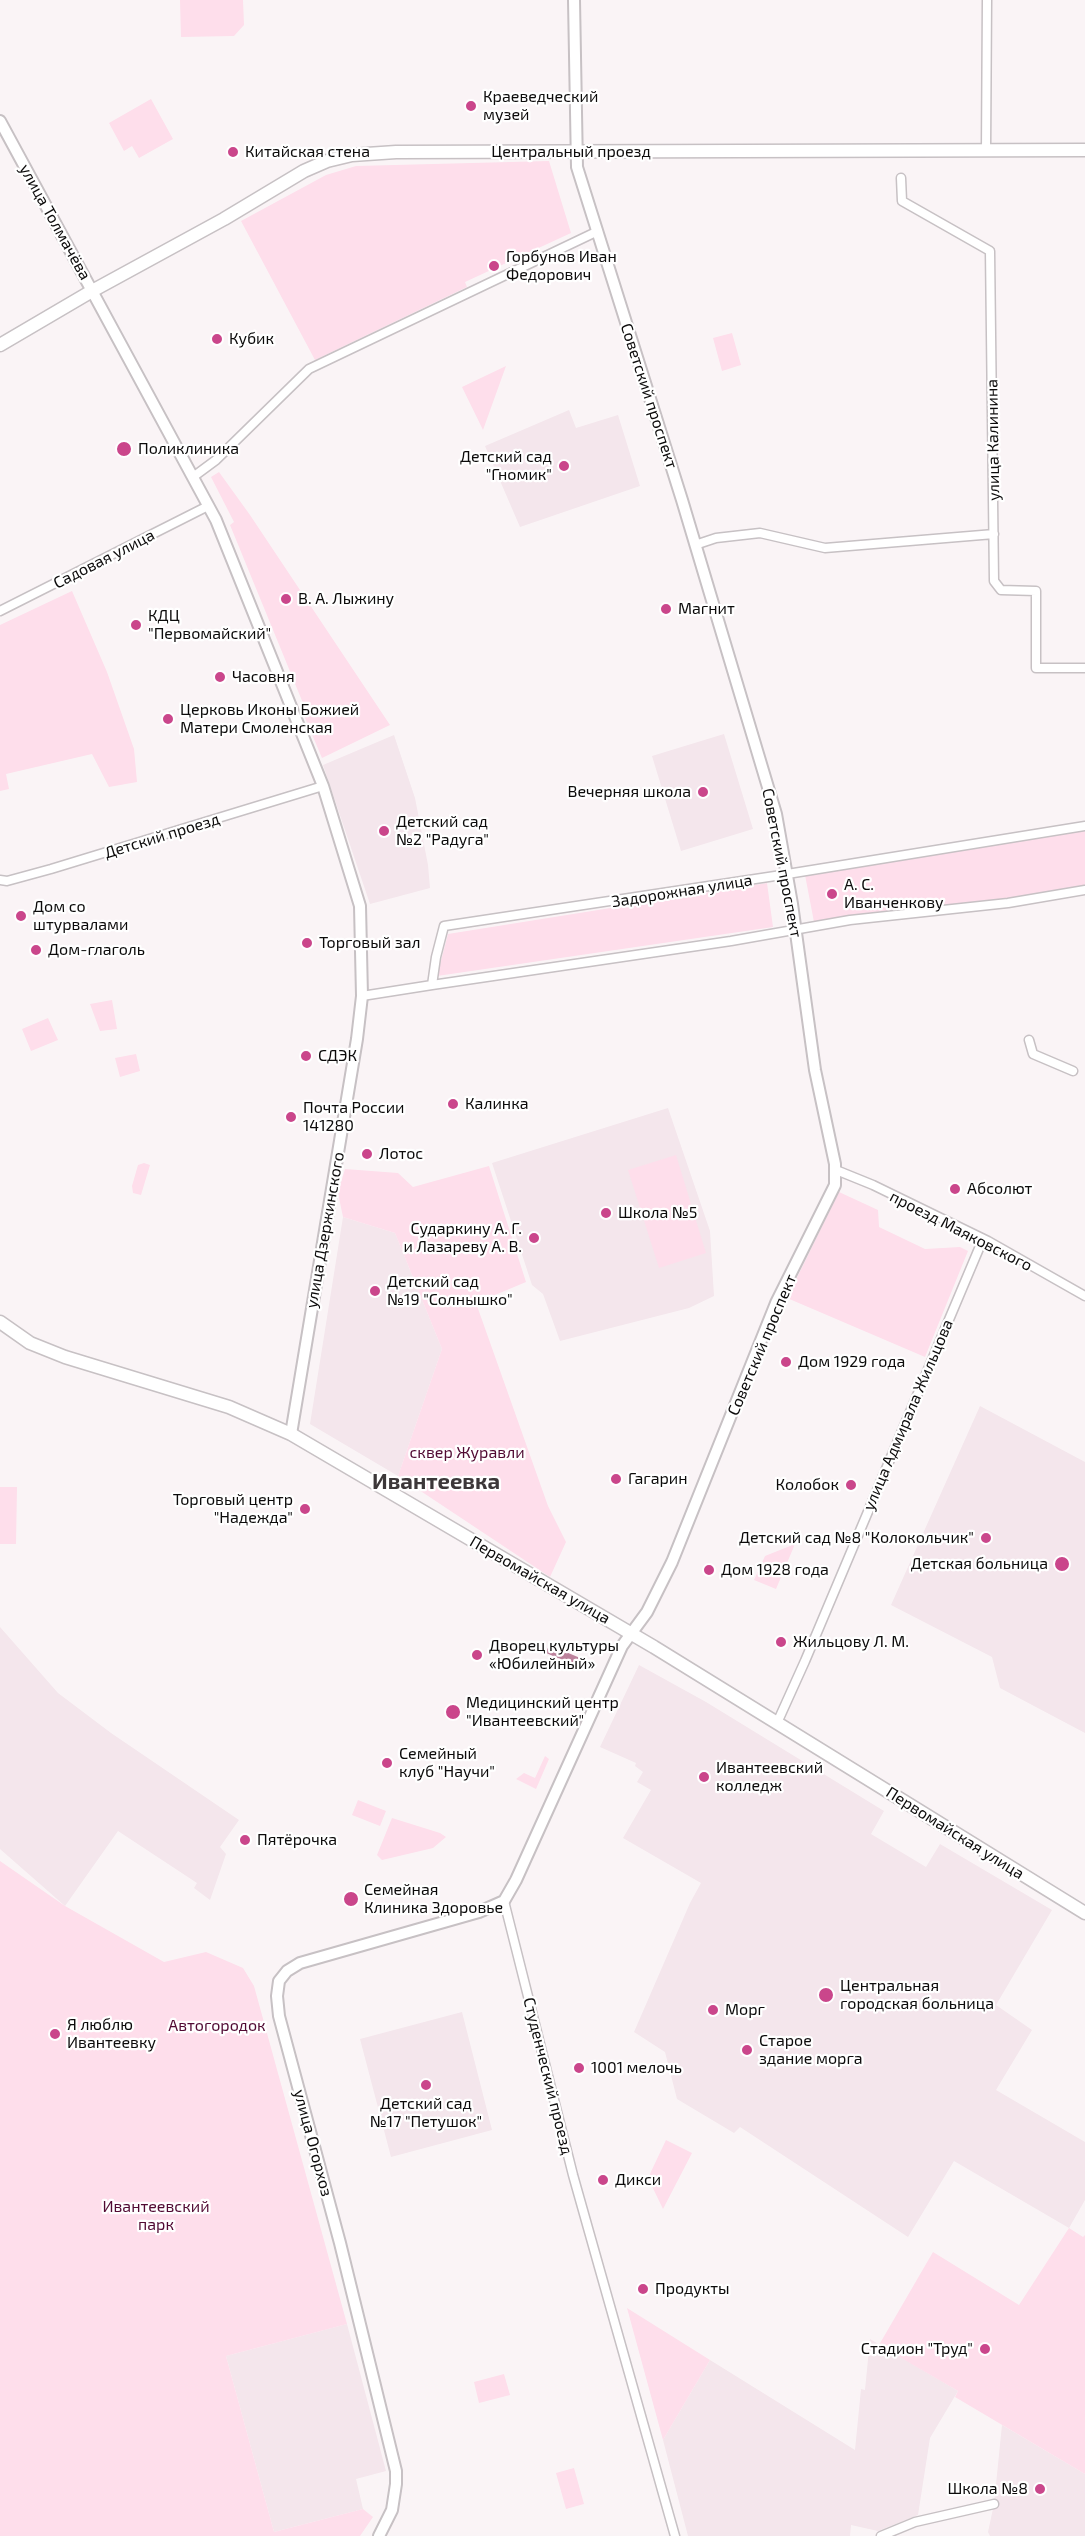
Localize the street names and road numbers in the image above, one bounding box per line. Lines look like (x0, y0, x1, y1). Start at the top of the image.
street label: Центральный проезд (491, 142, 651, 162)
street label: улица Толмачёва (15, 161, 95, 283)
street label: Советский проспект (616, 321, 682, 471)
street label: улица Калинина (982, 379, 1004, 501)
street label: Садовая улица (50, 525, 158, 593)
street label: Советский проспект (758, 787, 806, 939)
street label: Детский проезд (102, 809, 222, 863)
street label: Задорожная улица (610, 870, 754, 912)
street label: улица Дзержинского (302, 1150, 348, 1310)
street label: проезд Маяковского (887, 1187, 1035, 1275)
street label: Советский проспект (724, 1271, 800, 1419)
street label: улица Адмирала Жильцова (859, 1316, 957, 1514)
street label: Первомайская улица (466, 1532, 614, 1628)
street label: Первомайская улица (882, 1783, 1028, 1883)
street label: Студенческий проезд (519, 1995, 577, 2157)
street label: улица Огорхоз (289, 2087, 337, 2199)

